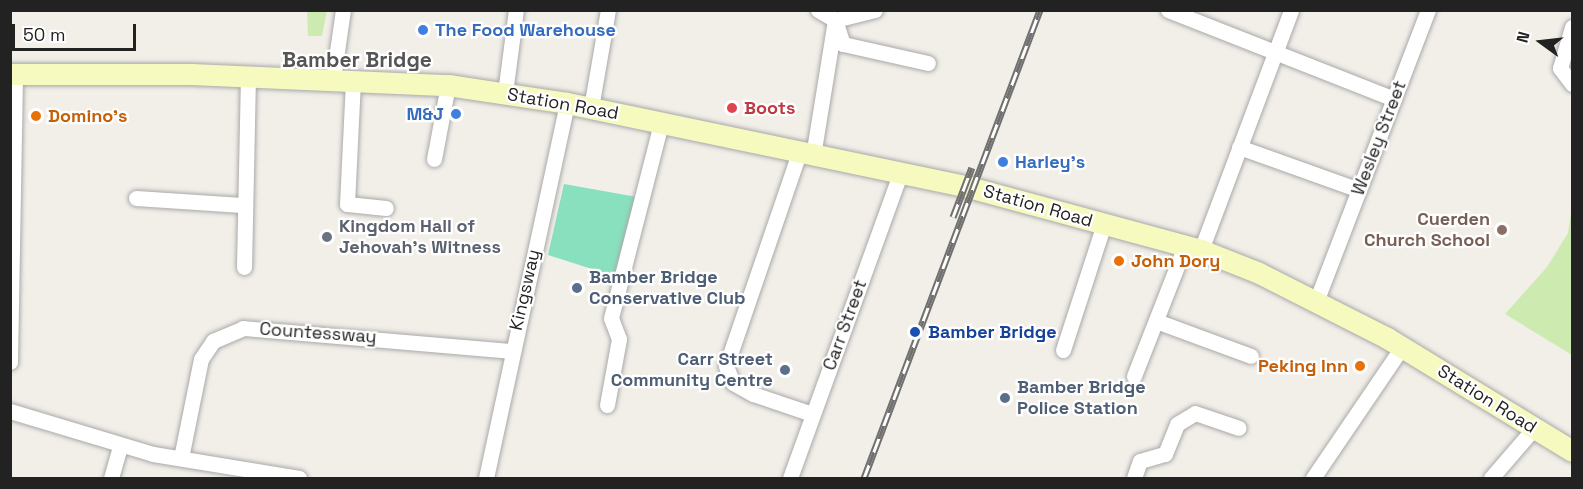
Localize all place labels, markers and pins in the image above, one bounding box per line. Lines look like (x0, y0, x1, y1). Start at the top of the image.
place label: The Food Warehouse (435, 19, 616, 41)
marker: The Food Warehouse (416, 23, 430, 37)
place label: Boots (744, 97, 795, 119)
marker: Boots (725, 101, 739, 115)
place label: M&J (407, 103, 444, 125)
place label: Domino's (48, 105, 127, 127)
marker: M&J (449, 107, 463, 121)
marker: Domino's (29, 109, 43, 123)
place label: Harley's (1015, 151, 1085, 173)
marker: Harley's (996, 155, 1010, 169)
place label: Cuerden Church School (1364, 209, 1490, 252)
place label: Kingdom Hall of Jehovah's Witness (339, 216, 501, 258)
marker: Cuerden Church School (1495, 223, 1509, 237)
marker: Kingdom Hall of Jehovah's Witness (320, 230, 334, 244)
place label: John Dory (1131, 250, 1220, 272)
marker: John Dory (1112, 254, 1126, 268)
place label: Bamber Bridge Conservative Club (589, 267, 746, 310)
marker: Bamber Bridge Conservative Club (570, 281, 584, 295)
place label: Bamber Bridge (928, 321, 1057, 343)
marker: Bamber Bridge (906, 323, 924, 341)
place label: Carr Street Community Centre (611, 349, 773, 392)
place label: Peking Inn (1258, 355, 1348, 377)
marker: Peking Inn (1353, 359, 1367, 373)
marker: Carr Street Community Centre (778, 363, 792, 377)
place label: Bamber Bridge Police Station (1017, 377, 1146, 420)
marker: Bamber Bridge Police Station (998, 391, 1012, 405)

